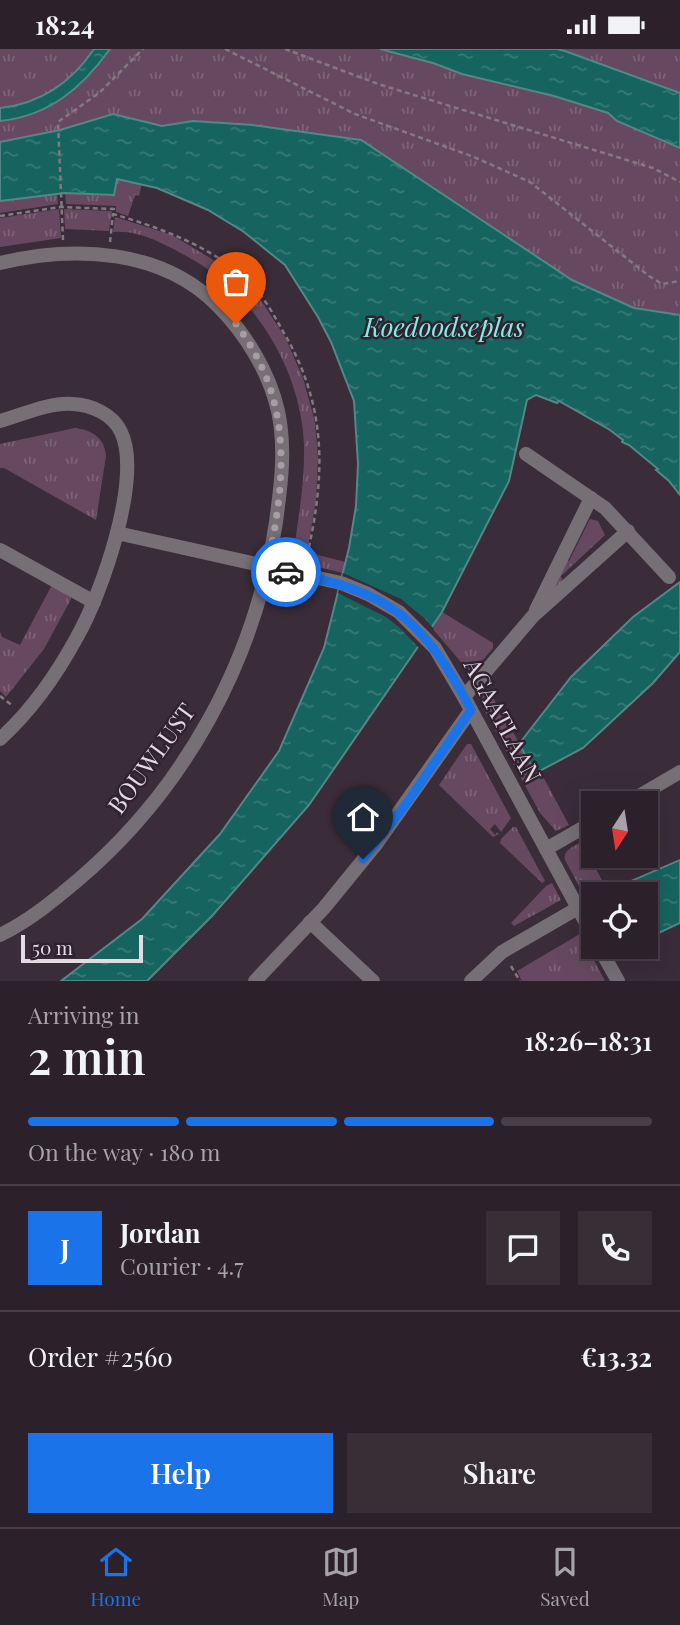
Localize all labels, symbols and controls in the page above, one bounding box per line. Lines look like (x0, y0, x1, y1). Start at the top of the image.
text: 18:24 (35, 7, 94, 42)
pin (206, 252, 266, 324)
icon: bag (217, 263, 255, 301)
water label: Koedoodseplas (363, 309, 524, 344)
courier (251, 537, 321, 607)
icon: car (267, 553, 305, 591)
street label: AGAATLAAN (457, 651, 550, 788)
street label: BOUWLUST (100, 696, 201, 819)
pin (333, 787, 393, 859)
north arrow (581, 791, 658, 868)
map controls (581, 791, 658, 959)
icon: home (344, 798, 382, 836)
button: locate (581, 882, 658, 959)
scale bar (21, 932, 144, 964)
text: 50 m (32, 934, 73, 960)
text: Arriving in (28, 999, 140, 1030)
text: 18:26–18:31 (524, 1023, 652, 1058)
text: 2 min (28, 1025, 146, 1087)
text: On the way · 180 m (28, 1136, 220, 1167)
button: chat (486, 1211, 560, 1285)
button: phone (578, 1211, 652, 1285)
text: Jordan (120, 1215, 200, 1250)
text: J (60, 1231, 70, 1266)
text: Courier · 4.7 (120, 1250, 244, 1281)
text: Order #2560 (28, 1339, 173, 1374)
text: €13.32 (580, 1339, 652, 1374)
button: Help (28, 1433, 333, 1513)
button: Share (347, 1433, 652, 1513)
tab: Home (90, 1543, 141, 1611)
tab: Map (322, 1543, 360, 1611)
tab: Saved (540, 1543, 590, 1611)

